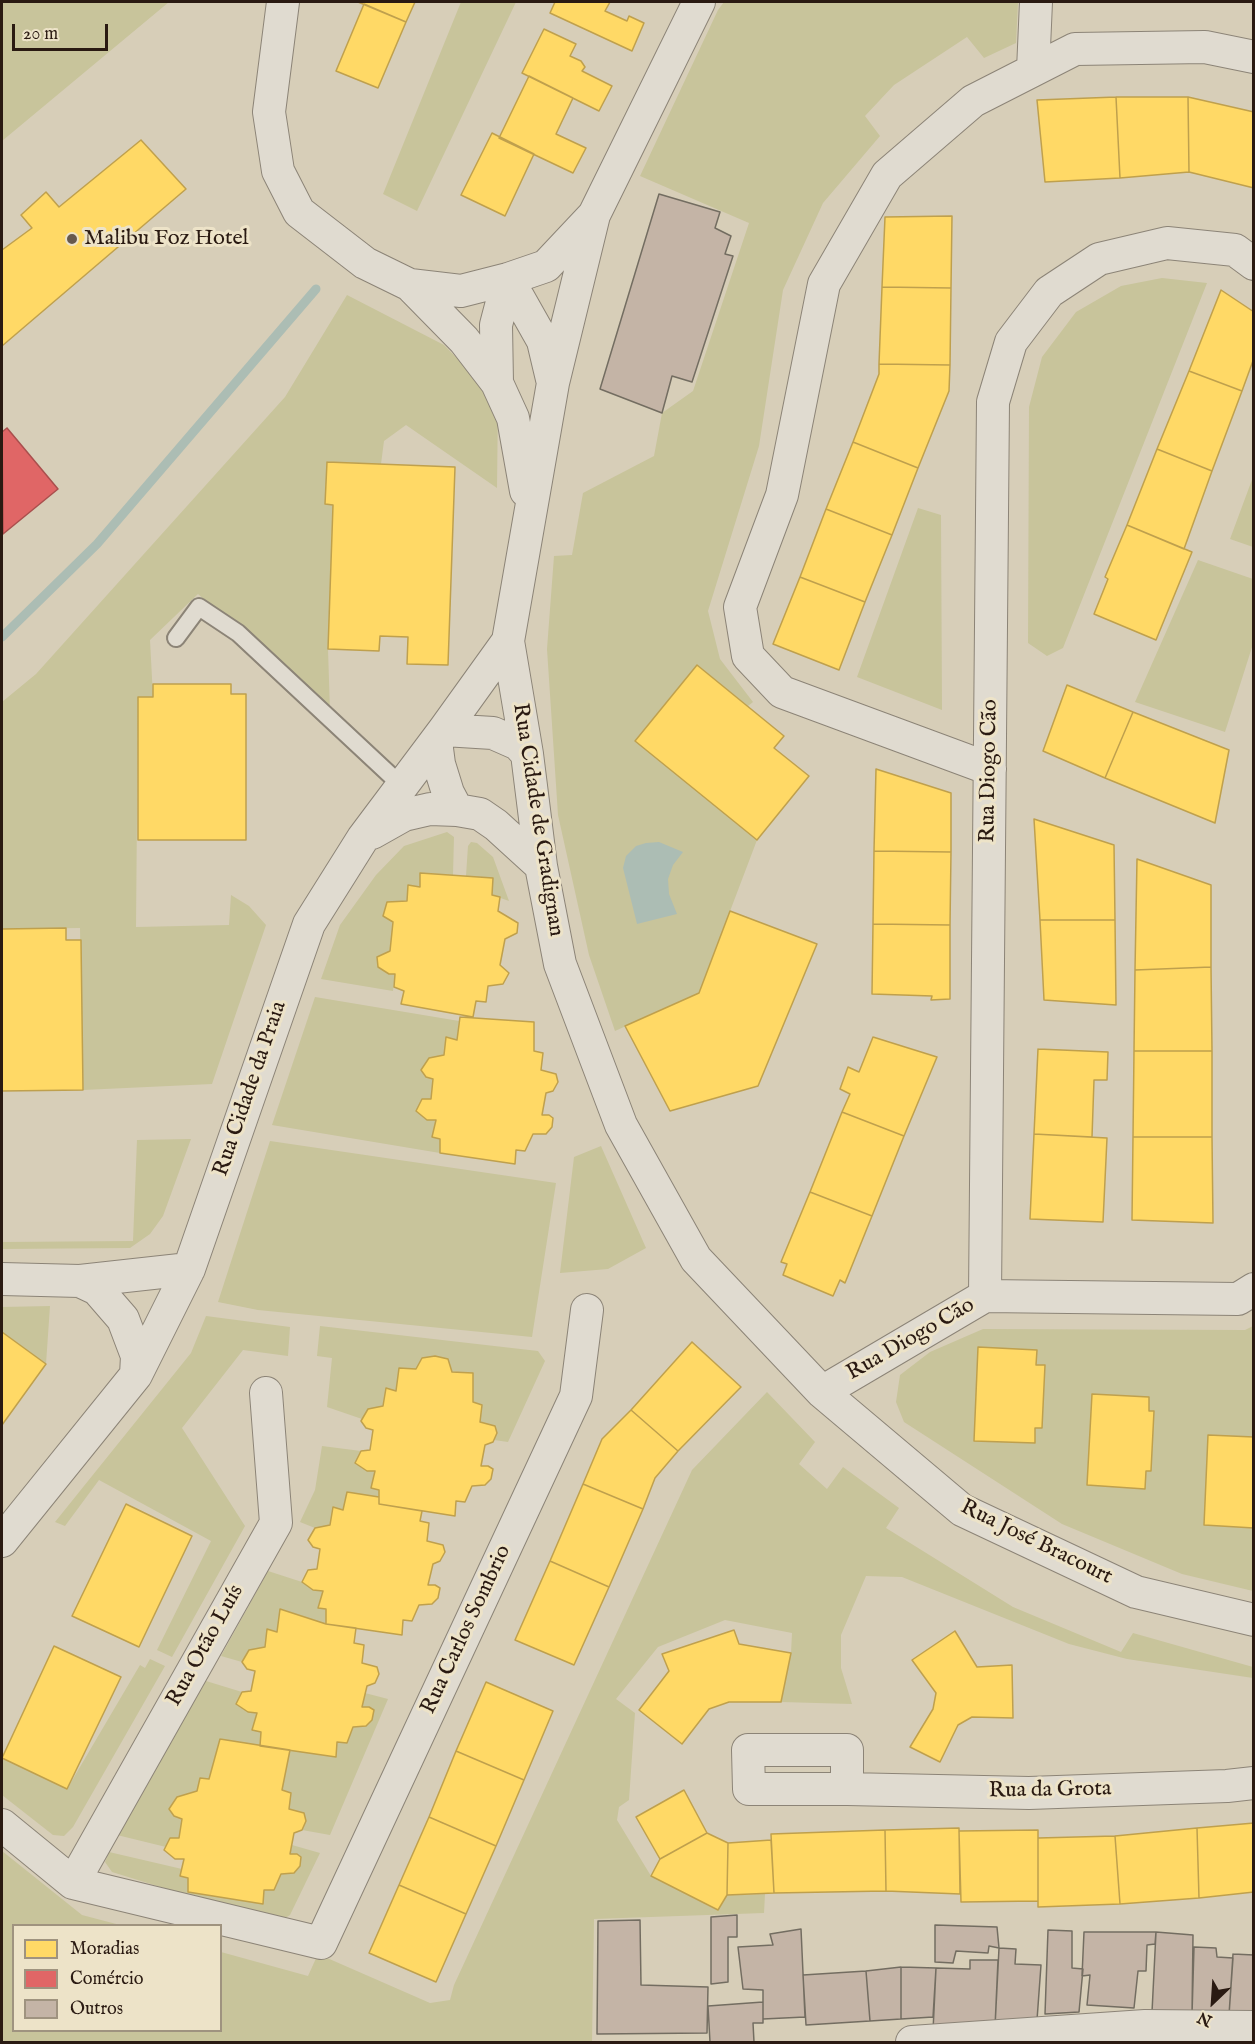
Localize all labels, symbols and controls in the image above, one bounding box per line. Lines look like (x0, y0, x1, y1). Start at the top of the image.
scale bar (15, 12, 111, 50)
text: 20 m (23, 23, 58, 46)
place label: Malibu Foz Hotel (84, 226, 249, 252)
marker: Malibu Foz Hotel (65, 232, 79, 246)
street label: Rua Diogo Cão (976, 699, 1004, 843)
street label: Rua Cidade de Gradignan (506, 701, 568, 939)
street label: Rua Cidade da Praia (209, 998, 293, 1180)
street label: Rua Diogo Cão (842, 1293, 980, 1387)
street label: Rua José Bracourt (956, 1495, 1116, 1591)
street label: Rua Carlos Sombrio (416, 1541, 518, 1719)
street label: Rua Otão Luís (162, 1581, 250, 1711)
street label: Rua da Grota (988, 1777, 1112, 1805)
legend (12, 1924, 222, 2032)
text: Moradias (70, 1938, 139, 1961)
text: Comércio (70, 1968, 143, 1991)
north arrow (1183, 1972, 1243, 2032)
text: Outros (70, 1998, 123, 2021)
text: N (1195, 2006, 1216, 2030)

